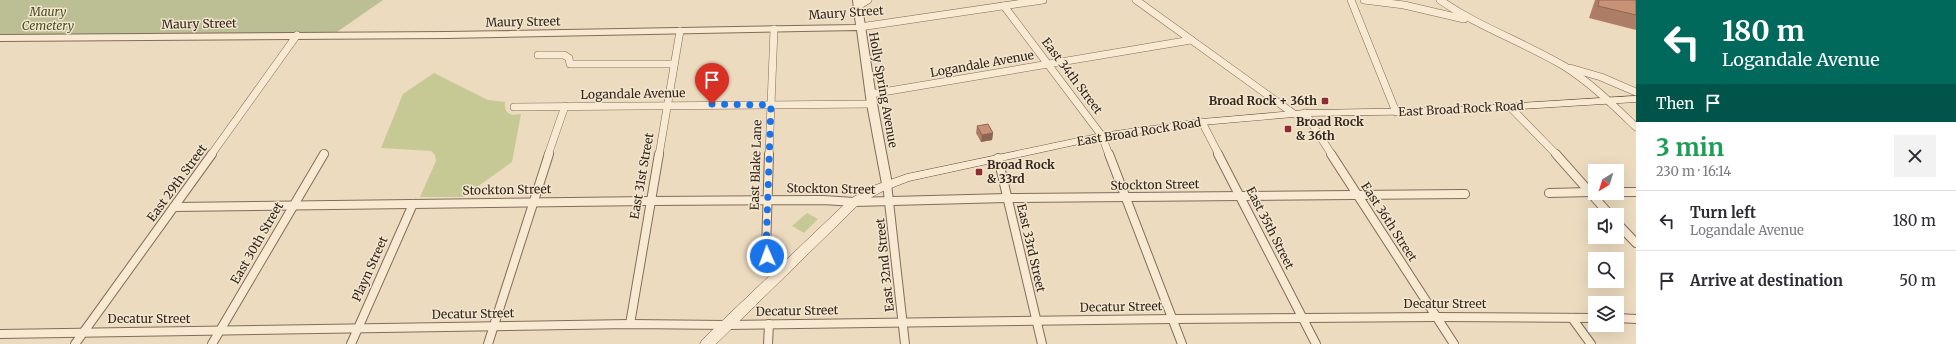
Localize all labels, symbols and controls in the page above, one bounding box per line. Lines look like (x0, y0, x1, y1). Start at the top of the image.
street label: Maury Street (808, 2, 884, 23)
park label: Maury Cemetery (22, 4, 75, 33)
street label: Maury Street (485, 13, 561, 30)
text: 180 m (1722, 13, 1805, 49)
street label: Maury Street (161, 15, 237, 32)
icon: left (1656, 16, 1708, 68)
street label: Holly Spring Avenue (866, 31, 901, 149)
street label: East 34th Street (1039, 35, 1106, 117)
street label: Logandale Avenue (929, 47, 1035, 80)
text: Logandale Avenue (1722, 48, 1880, 71)
pin (695, 63, 729, 104)
icon: arrive (701, 69, 723, 91)
street label: Logandale Avenue (580, 85, 686, 102)
icon: arrive (1702, 92, 1724, 114)
place label: Broad Rock + 36th (1209, 93, 1317, 108)
text: Then (1656, 94, 1694, 113)
marker: Broad Rock + 36th (1320, 96, 1330, 106)
street label: East Broad Rock Road (1398, 98, 1524, 119)
street label: East Broad Rock Road (1076, 114, 1202, 149)
place label: Broad Rock & 36th (1296, 114, 1364, 143)
street label: East Blake Lane (746, 119, 765, 211)
marker: Broad Rock & 36th (1283, 124, 1293, 134)
street label: East 31st Street (627, 131, 657, 220)
text: 3 min (1656, 132, 1724, 163)
button: close (1894, 135, 1936, 177)
street label: East 29th Street (144, 141, 210, 224)
place label: Broad Rock & 33rd (987, 157, 1055, 186)
text: 230 m · 16:14 (1656, 163, 1731, 180)
north arrow (1588, 164, 1624, 200)
map controls (1588, 164, 1624, 332)
marker: Broad Rock & 33rd (974, 167, 984, 177)
street label: Stockton Street (1110, 176, 1200, 193)
street label: East 36th Street (1358, 179, 1421, 264)
street label: Stockton Street (786, 180, 876, 197)
street label: Stockton Street (462, 181, 552, 198)
street label: East 35th Street (1243, 184, 1298, 272)
street label: East 30th Street (227, 199, 286, 286)
street label: East 33rd Street (1014, 202, 1049, 294)
text: Turn left (1690, 203, 1756, 222)
button: sound (1588, 208, 1624, 244)
icon: left (1656, 210, 1678, 232)
text: 180 m (1893, 211, 1936, 230)
street label: East 32nd Street (872, 217, 897, 313)
text: Logandale Avenue (1690, 222, 1804, 239)
street label: Playn Street (349, 234, 391, 304)
position arrow (746, 235, 788, 277)
button: search (1588, 252, 1624, 288)
icon: arrive (1656, 270, 1678, 292)
text: Arrive at destination (1690, 271, 1843, 290)
text: 50 m (1899, 271, 1936, 290)
street label: Decatur Street (1404, 296, 1487, 311)
button: layers (1588, 296, 1624, 332)
street label: Decatur Street (1079, 298, 1163, 315)
street label: Decatur Street (755, 302, 839, 319)
street label: Decatur Street (431, 305, 515, 322)
street label: Decatur Street (108, 311, 191, 326)

